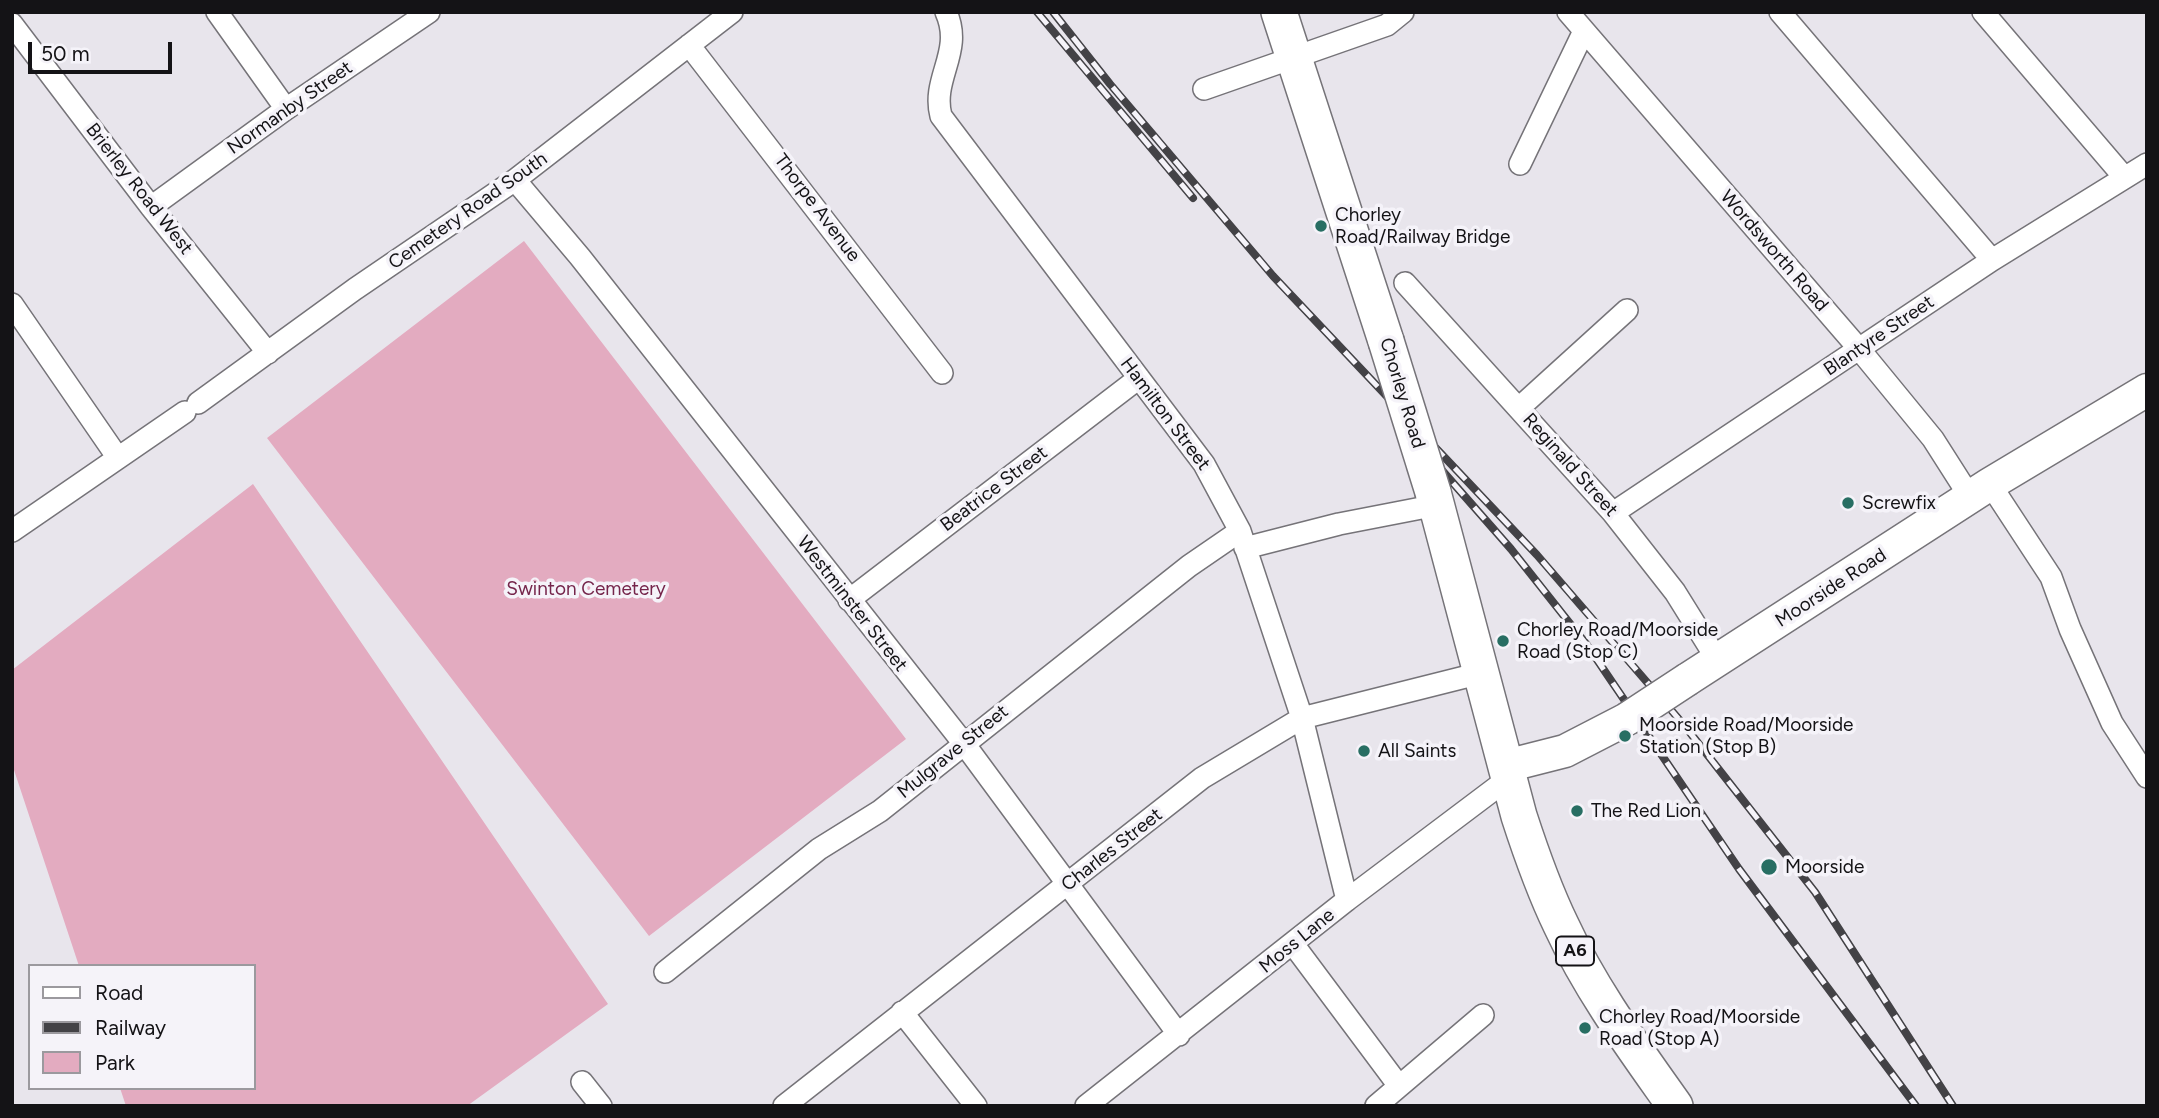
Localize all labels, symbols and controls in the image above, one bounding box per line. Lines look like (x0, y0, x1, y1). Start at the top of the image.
scale bar (32, 28, 175, 72)
text: 50 m (41, 41, 90, 66)
street label: Normanby Street (223, 56, 357, 160)
street label: Brierley Road West (81, 119, 197, 259)
street label: Cemetery Road South (384, 148, 552, 274)
street label: Thorpe Avenue (769, 150, 865, 266)
street label: Wordsworth Road (1715, 186, 1833, 316)
place label: Chorley Road/Railway Bridge (1335, 204, 1510, 248)
marker: Chorley Road/Railway Bridge (1313, 218, 1329, 234)
street label: Blantyre Street (1820, 291, 1938, 381)
street label: Chorley Road (1374, 335, 1430, 451)
street label: Hamilton Street (1115, 353, 1215, 475)
street label: Reginald Street (1518, 409, 1622, 521)
street label: Beatrice Street (936, 441, 1052, 537)
place label: Screwfix (1862, 492, 1936, 514)
marker: Screwfix (1840, 495, 1856, 511)
street label: Westminster Street (792, 532, 912, 676)
street label: Moorside Road (1771, 544, 1891, 632)
park label: Swinton Cemetery (506, 578, 666, 600)
place label: Chorley Road/Moorside Road (Stop C) (1517, 619, 1718, 663)
marker: Chorley Road/Moorside Road (Stop C) (1495, 633, 1511, 649)
street label: Mulgrave Street (893, 700, 1013, 804)
place label: Moorside Road/Moorside Station (Stop B) (1639, 714, 1853, 758)
marker: Moorside Road/Moorside Station (Stop B) (1617, 728, 1633, 744)
place label: All Saints (1378, 740, 1456, 762)
marker: All Saints (1356, 743, 1372, 759)
place label: The Red Lion (1591, 800, 1701, 822)
marker: The Red Lion (1569, 803, 1585, 819)
street label: Charles Street (1057, 804, 1167, 896)
place label: Moorside (1785, 856, 1864, 878)
marker: Moorside (1759, 857, 1779, 877)
street label: Moss Lane (1255, 904, 1339, 978)
road number: A6 (1556, 936, 1594, 966)
legend (28, 964, 256, 1090)
text: Road (95, 980, 143, 1005)
place label: Chorley Road/Moorside Road (Stop A) (1599, 1006, 1800, 1050)
text: Railway (95, 1015, 166, 1040)
marker: Chorley Road/Moorside Road (Stop A) (1577, 1020, 1593, 1036)
text: Park (95, 1050, 135, 1075)

